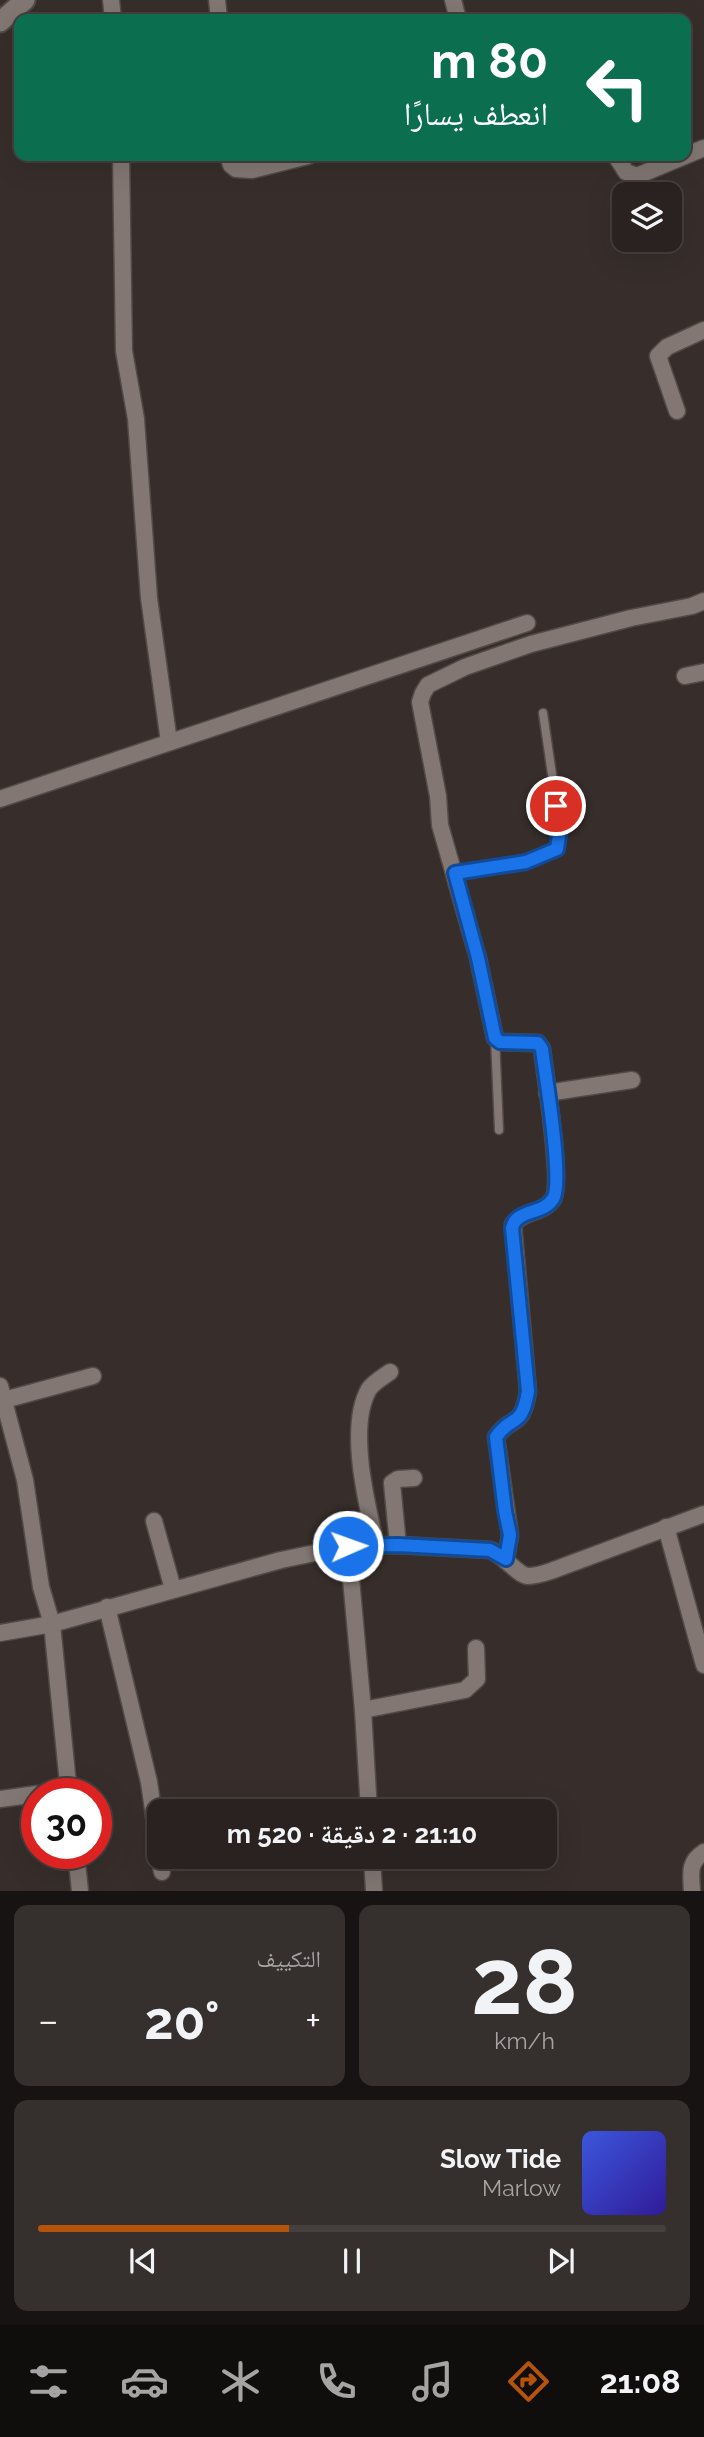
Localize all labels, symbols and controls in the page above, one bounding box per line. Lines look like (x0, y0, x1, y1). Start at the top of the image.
text: 80 m (431, 32, 548, 89)
icon: left (572, 42, 663, 133)
text: انعطف يسارًا (404, 95, 548, 132)
map controls (612, 182, 682, 252)
button: layers (612, 182, 682, 252)
pin (526, 776, 586, 836)
icon: arrive (537, 787, 575, 825)
position arrow (311, 1509, 385, 1583)
speed limit sign: 30 (21, 1778, 112, 1869)
text: 21:10 · 2 دقيقة · 520 m (227, 1819, 477, 1849)
text: 28 (471, 1928, 578, 2035)
text: التكييف (256, 1945, 321, 1972)
text: 20° (144, 1990, 220, 2051)
text: − (38, 1998, 58, 2043)
text: + (305, 1998, 321, 2043)
text: km/h (494, 2027, 555, 2054)
text: Slow Tide (440, 2144, 561, 2174)
text: Marlow (482, 2174, 561, 2201)
icon: previous (124, 2242, 162, 2280)
icon: pause (333, 2242, 371, 2280)
icon: next (542, 2242, 580, 2280)
icon: filters (24, 2357, 73, 2406)
icon: car (120, 2357, 169, 2406)
icon: climate (216, 2357, 265, 2406)
icon: phone (312, 2357, 361, 2406)
icon: music (408, 2357, 457, 2406)
icon: directions (504, 2357, 553, 2406)
text: 21:08 (600, 2363, 680, 2400)

